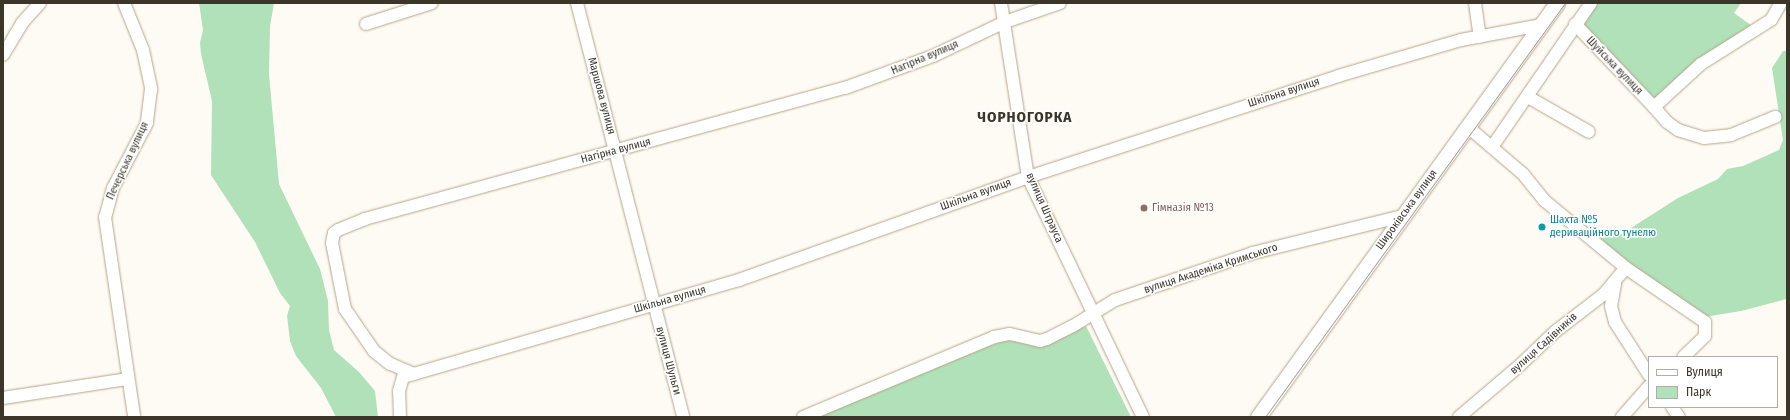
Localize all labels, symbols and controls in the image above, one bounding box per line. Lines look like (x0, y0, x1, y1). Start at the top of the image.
street label: Шуйська вулиця (1583, 34, 1645, 98)
street label: Нагірна вулиця (889, 38, 961, 78)
street label: Маршова вулиця (584, 56, 618, 136)
street label: Шкільна вулиця (1246, 75, 1322, 111)
district label: ЧОРНОГОРКА (978, 109, 1072, 127)
street label: Печерська вулиця (104, 120, 152, 202)
street label: Нагірна вулиця (580, 135, 652, 167)
street label: Широківська вулиця (1374, 167, 1440, 253)
street label: вулиця Штрауса (1023, 171, 1065, 245)
street label: Шкільна вулиця (939, 176, 1013, 214)
place label: Гімназія №13 (1152, 201, 1214, 215)
marker: Гімназія №13 (1139, 203, 1149, 213)
place label: Шахта №5 дериваційного тунелю (1550, 214, 1656, 240)
marker: Шахта №5 дериваційного тунелю (1537, 222, 1547, 232)
street label: вулиця Академіка Кримського (1142, 241, 1280, 297)
street label: Шкільна вулиця (632, 283, 708, 317)
street label: вулиця Садівників (1508, 310, 1580, 378)
street label: вулиця Шульги (653, 325, 683, 397)
legend (1648, 356, 1778, 408)
text: Вулиця (1686, 365, 1723, 379)
text: Парк (1686, 385, 1711, 399)

